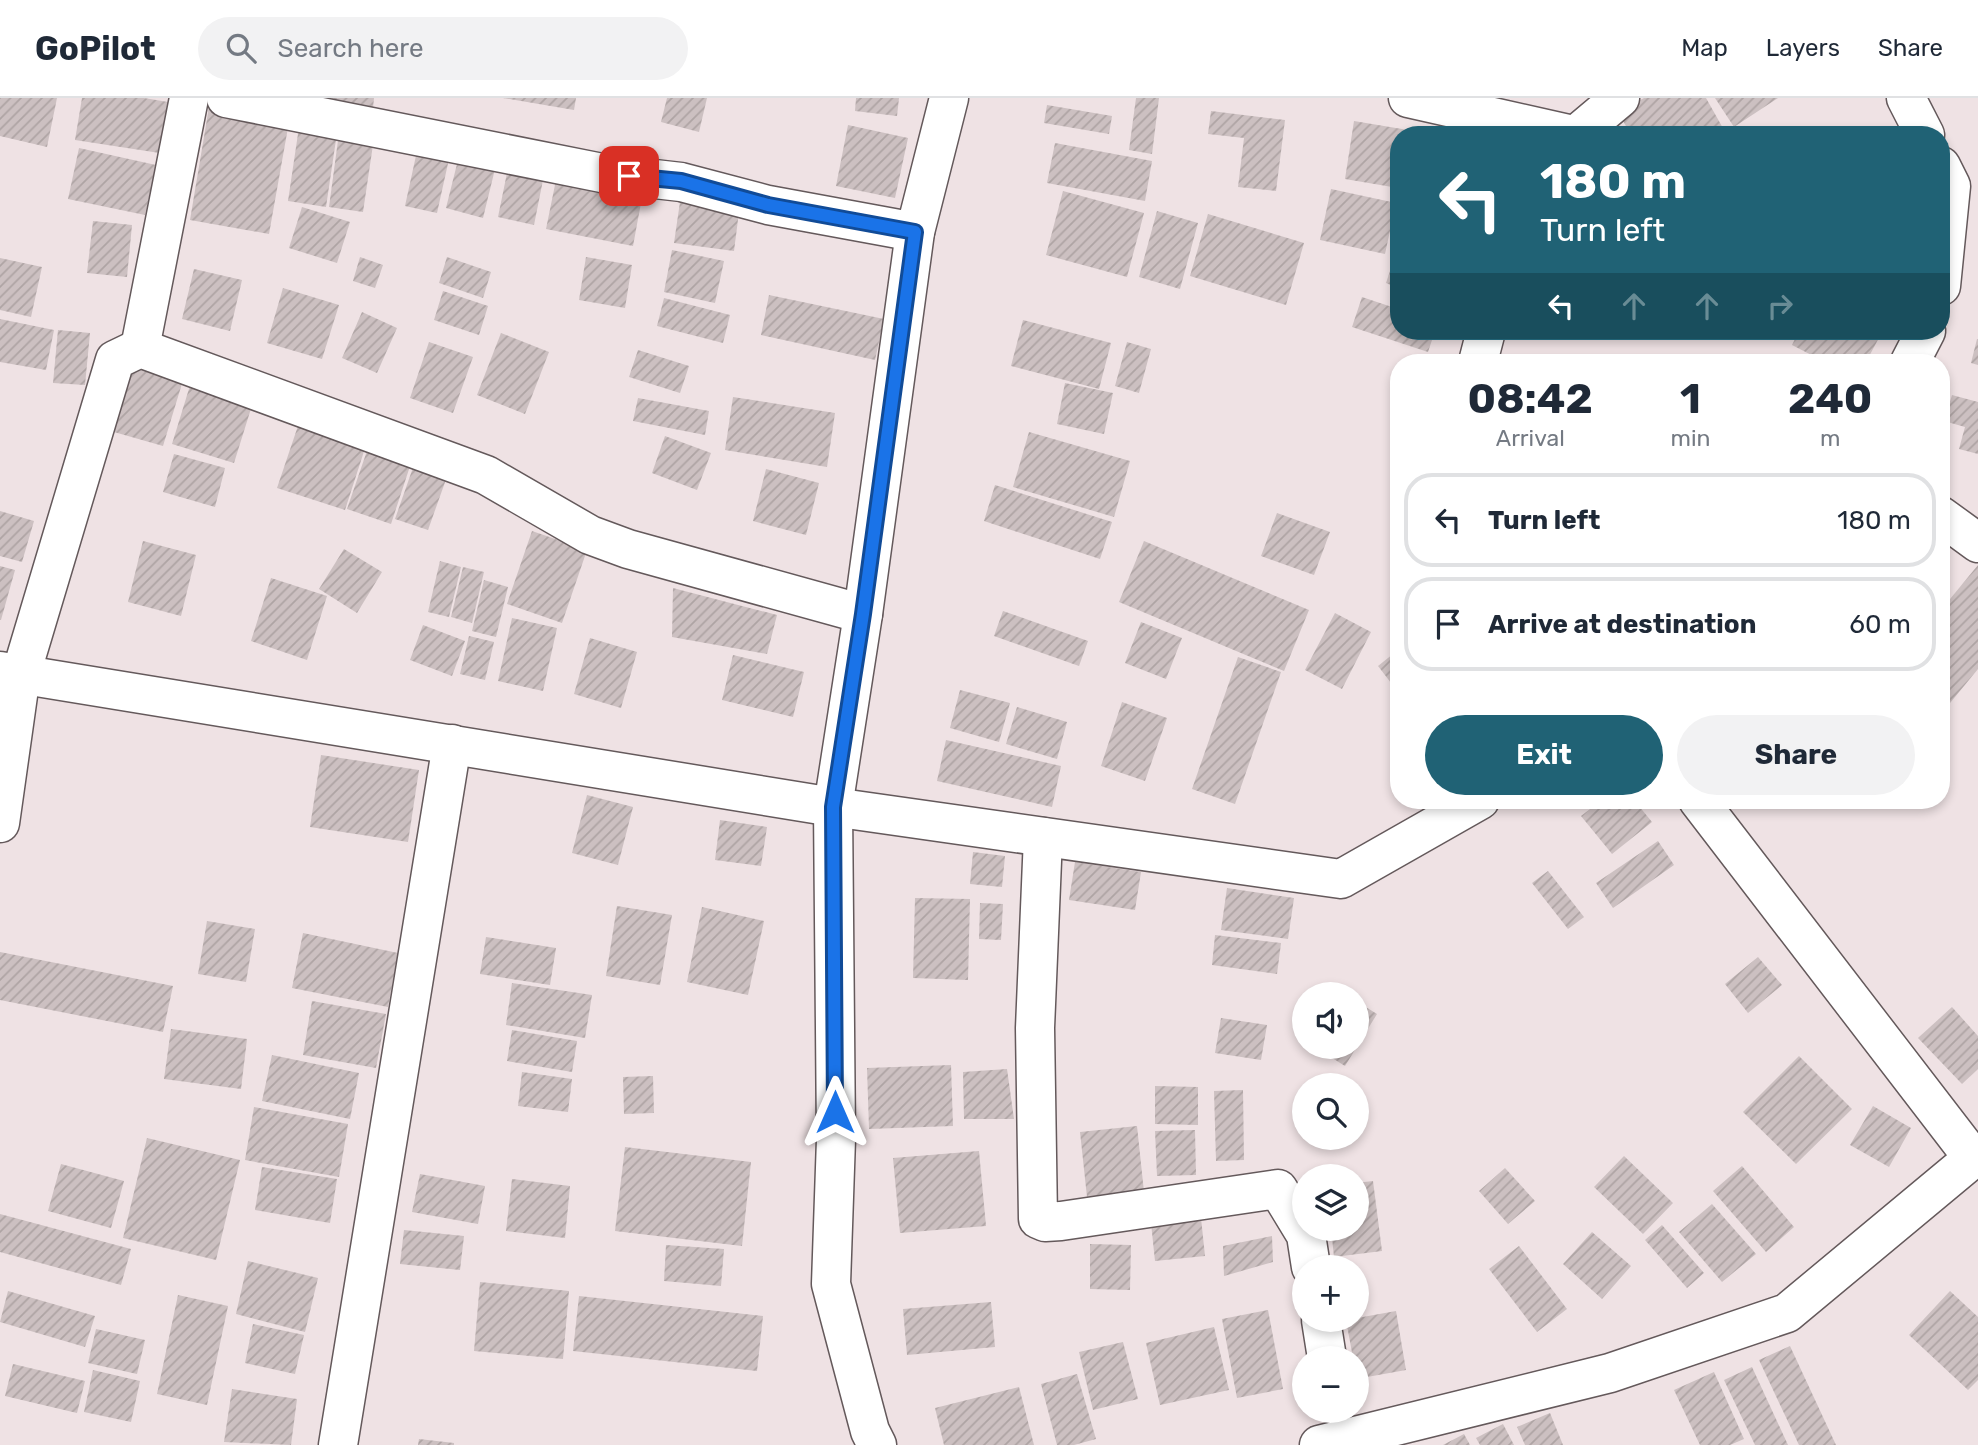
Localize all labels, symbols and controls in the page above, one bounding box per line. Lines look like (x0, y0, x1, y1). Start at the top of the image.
search box (198, 17, 688, 80)
text: GoPilot (35, 29, 156, 68)
icon: search (222, 29, 260, 67)
text: Search here (278, 33, 423, 64)
text: Map (1681, 34, 1728, 62)
text: Layers (1766, 34, 1840, 62)
text: Share (1878, 34, 1943, 62)
pin (599, 146, 659, 206)
text: 180 m (1540, 152, 1686, 210)
icon: left (1425, 154, 1516, 245)
icon: arrive (610, 157, 648, 195)
text: Turn left (1540, 211, 1665, 249)
icon: left (1542, 287, 1580, 325)
icon: ahead (1615, 287, 1653, 325)
icon: ahead (1688, 287, 1726, 325)
icon: right (1761, 287, 1799, 325)
text: 08:42 (1468, 374, 1593, 424)
text: 1 (1680, 374, 1701, 424)
text: 240 (1788, 374, 1872, 424)
text: Arrival (1496, 424, 1565, 452)
text: min (1670, 424, 1710, 452)
text: m (1820, 424, 1840, 452)
icon: left (1429, 501, 1467, 539)
text: Turn left (1488, 505, 1600, 536)
text: 180 m (1837, 505, 1911, 536)
icon: arrive (1429, 605, 1467, 643)
text: Arrive at destination (1488, 609, 1756, 640)
text: 60 m (1849, 609, 1911, 640)
button: Exit (1425, 715, 1663, 795)
button: Share (1677, 715, 1915, 795)
map controls (1292, 982, 1369, 1423)
button: sound (1292, 982, 1369, 1059)
button: search (1292, 1073, 1369, 1150)
position arrow (798, 1075, 872, 1149)
button: layers (1292, 1164, 1369, 1241)
button: + (1292, 1255, 1369, 1332)
button: − (1292, 1346, 1369, 1423)

